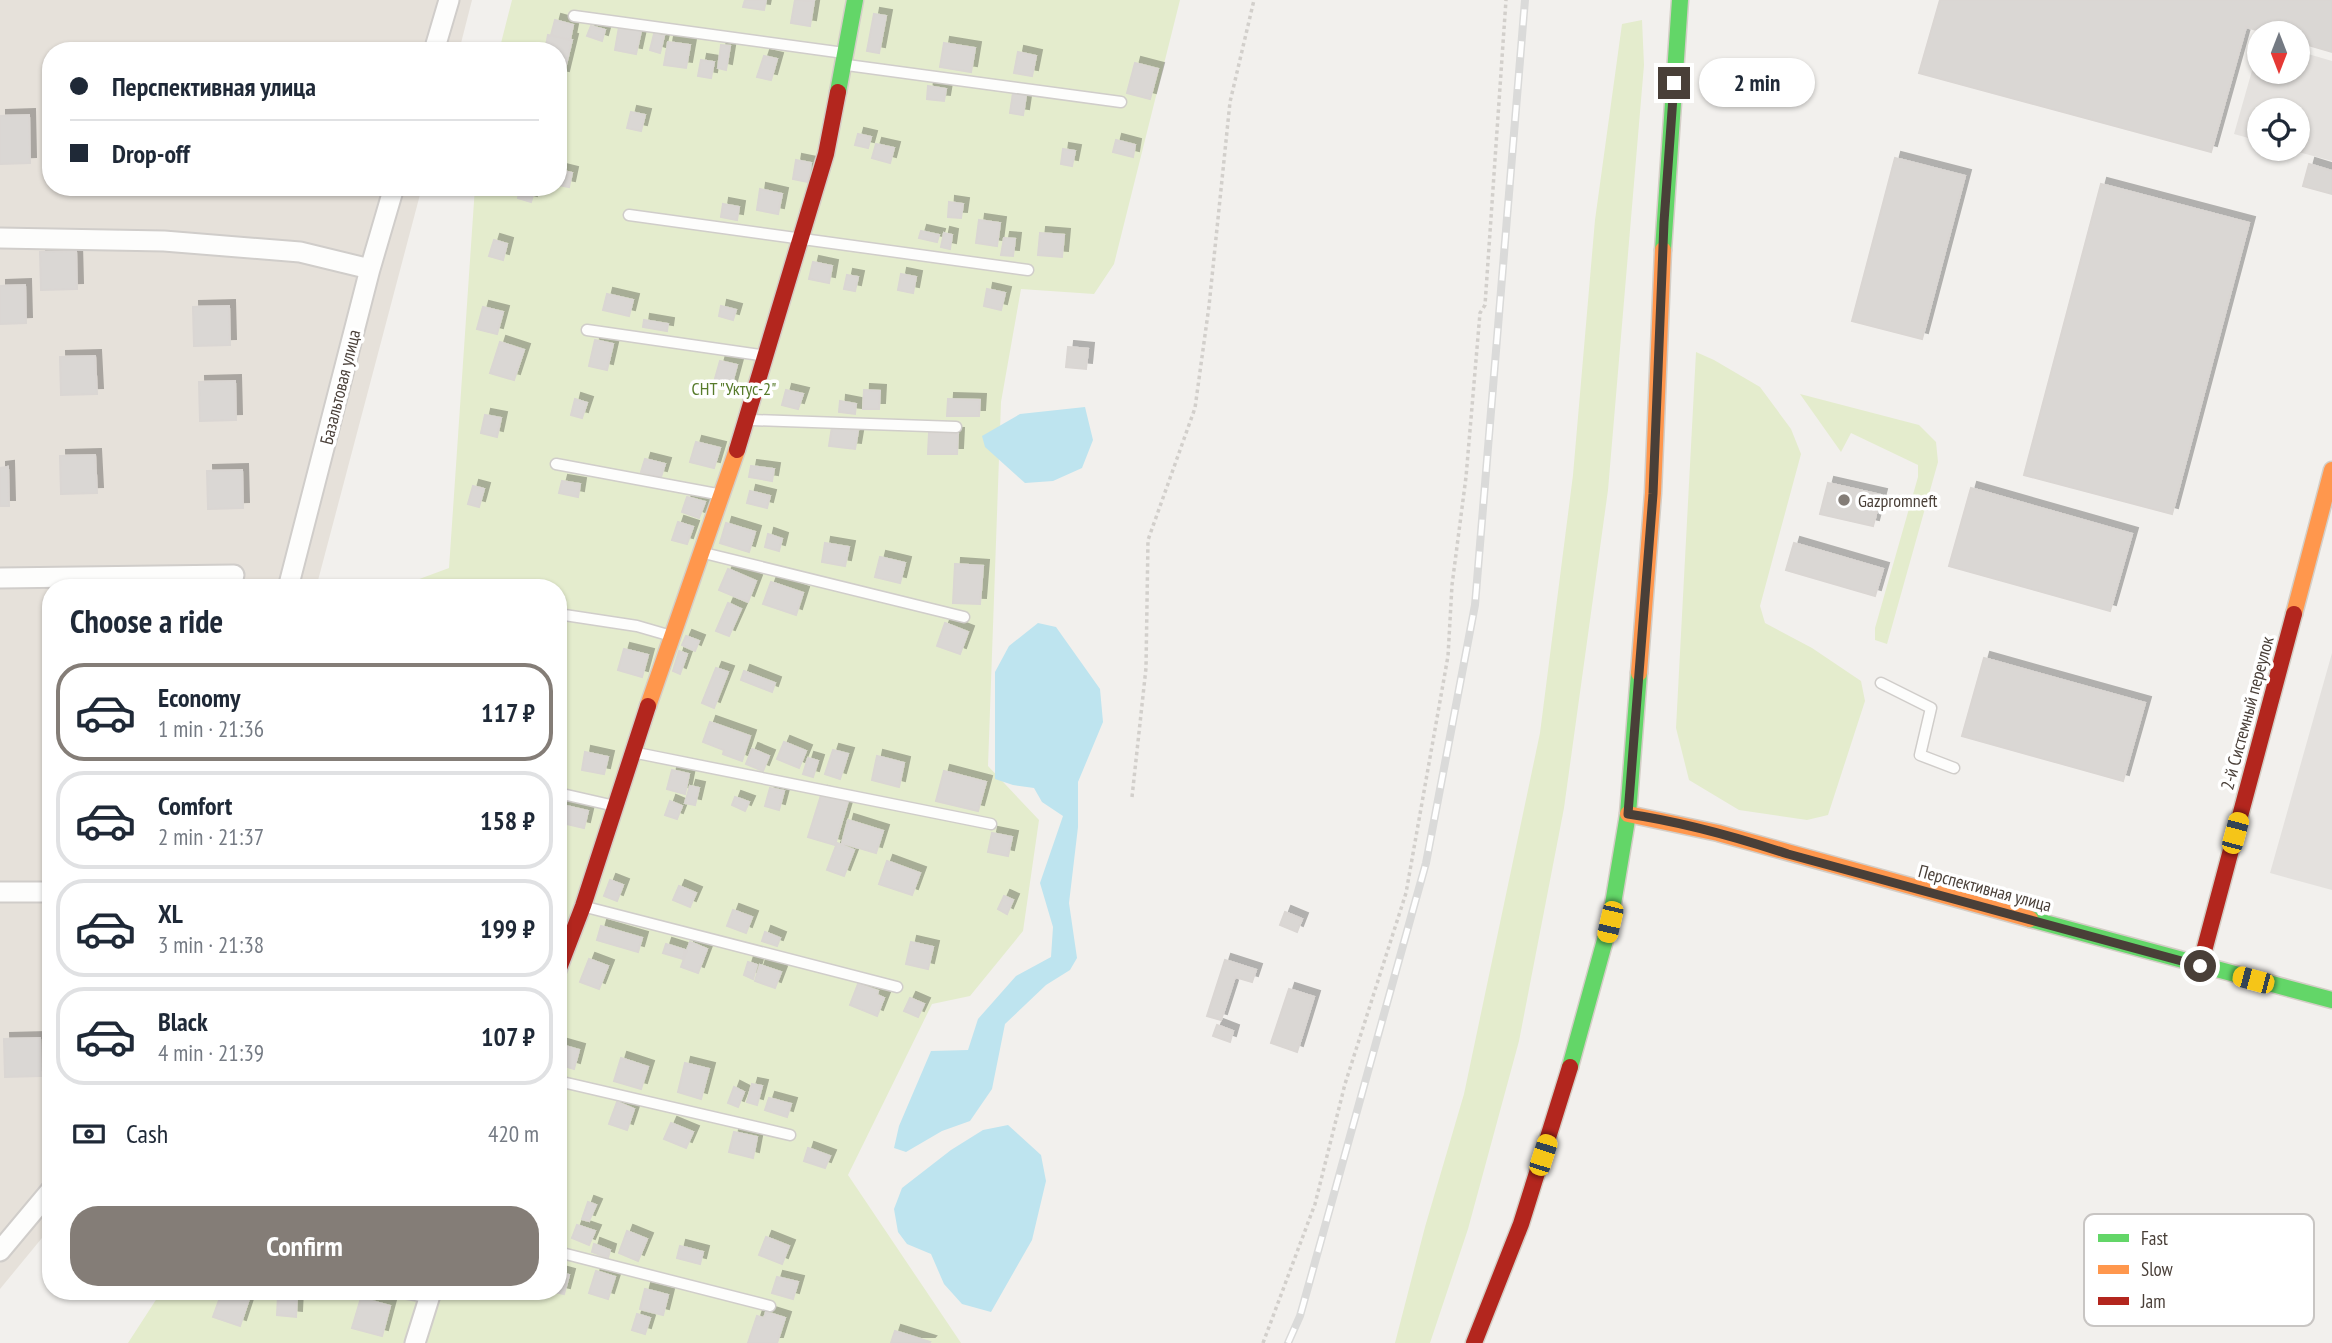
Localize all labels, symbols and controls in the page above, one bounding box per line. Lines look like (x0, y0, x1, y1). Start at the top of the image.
north arrow (2247, 21, 2310, 84)
map controls (2247, 21, 2310, 161)
callout: 2 min (1698, 58, 1814, 108)
route end (1658, 67, 1690, 99)
text: 2 min (1734, 68, 1780, 97)
text: Перспективная улица (112, 70, 316, 103)
button: locate (2247, 98, 2310, 161)
text: Drop-off (112, 137, 190, 170)
street label: Базальтовая улица (315, 327, 365, 447)
park label: СНТ "Уктус-2" (692, 377, 776, 400)
place label: Gazpromneft (1858, 489, 1938, 512)
marker: Gazpromneft (1836, 492, 1852, 508)
text: Choose a ride (70, 600, 223, 642)
street label: 2-й Системный переулок (2215, 634, 2279, 792)
icon: car (74, 681, 137, 744)
text: Economy (158, 681, 240, 714)
text: 117 ₽ (481, 696, 535, 729)
text: 1 min · 21:36 (158, 714, 264, 743)
icon: car (74, 789, 137, 852)
text: Comfort (158, 789, 232, 822)
text: 158 ₽ (480, 804, 535, 837)
car (2220, 810, 2251, 856)
text: 2 min · 21:37 (158, 822, 264, 851)
street label: Перспективная улица (1916, 859, 2054, 917)
icon: car (74, 897, 137, 960)
text: XL (158, 897, 183, 930)
car (1596, 899, 1625, 945)
text: 199 ₽ (480, 912, 535, 945)
text: 3 min · 21:38 (158, 930, 264, 959)
route start (2184, 950, 2216, 982)
car (2230, 964, 2277, 996)
icon: car (74, 1005, 137, 1068)
text: Black (158, 1005, 208, 1038)
text: 107 ₽ (481, 1020, 535, 1053)
text: 4 min · 21:39 (158, 1038, 264, 1067)
icon: cash (70, 1115, 108, 1153)
text: Cash (126, 1117, 168, 1150)
text: 420 m (488, 1119, 539, 1148)
car (1527, 1132, 1560, 1178)
button: Confirm (70, 1206, 539, 1286)
legend (2084, 1214, 2314, 1326)
text: Fast (2141, 1226, 2169, 1250)
text: Slow (2141, 1257, 2174, 1281)
text: Jam (2140, 1289, 2166, 1313)

